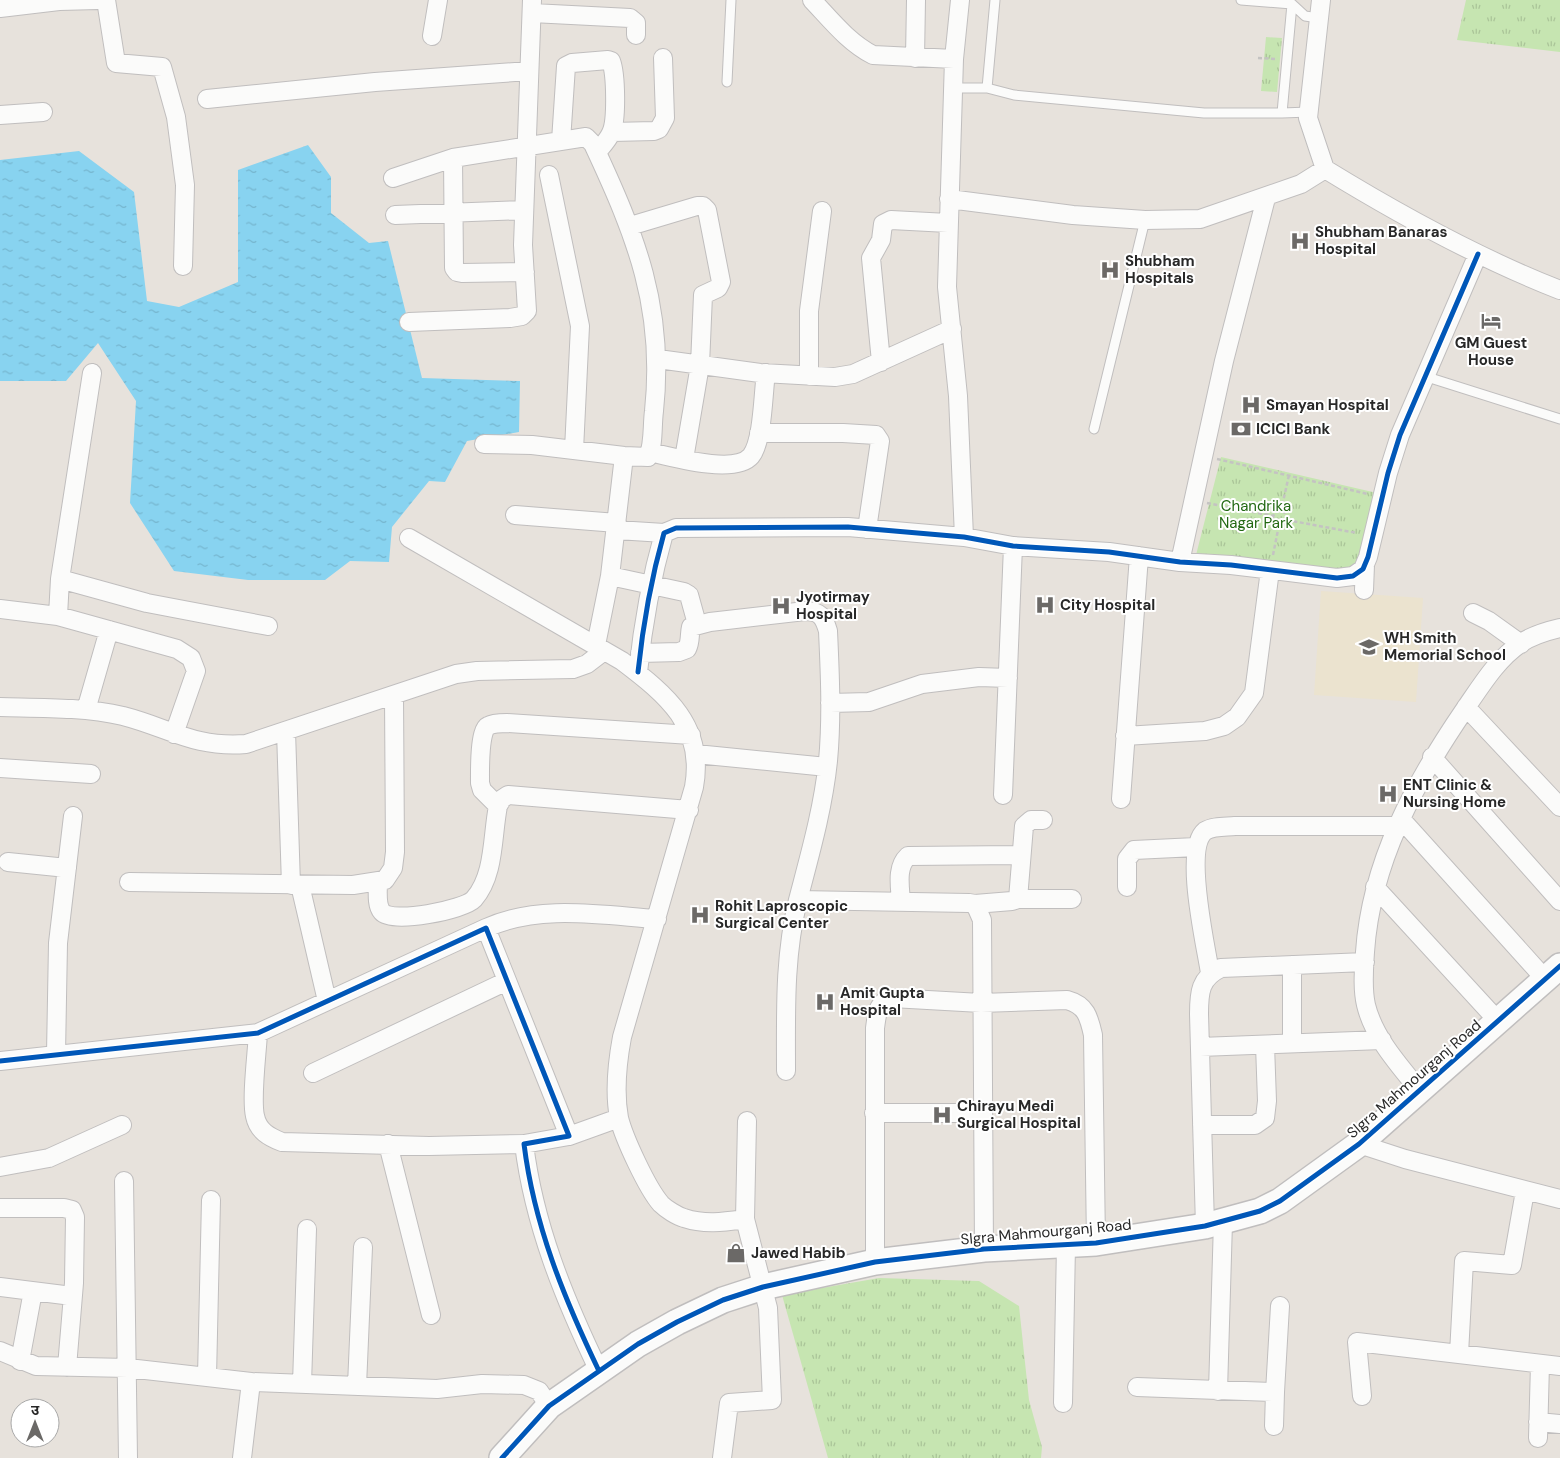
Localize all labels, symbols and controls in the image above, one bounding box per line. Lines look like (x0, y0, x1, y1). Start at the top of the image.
place label: Shubham Banaras Hospital (1315, 222, 1447, 259)
hospital icon: Shubham Banaras Hospital (1289, 230, 1311, 252)
place label: Shubham Hospitals (1125, 251, 1195, 288)
hospital icon: Shubham Hospitals (1099, 259, 1121, 281)
hotel icon: GM Guest House (1480, 310, 1502, 332)
place label: GM Guest House (1455, 333, 1527, 370)
hospital icon: Smayan Hospital (1240, 394, 1262, 416)
place label: Smayan Hospital (1266, 395, 1389, 415)
bank icon: ICICI Bank (1230, 418, 1252, 440)
place label: ICICI Bank (1256, 419, 1331, 439)
park label: Chandrika Nagar Park (1219, 496, 1294, 533)
place label: Jyotirmay Hospital (796, 587, 870, 624)
hospital icon: City Hospital (1034, 594, 1056, 616)
hospital icon: Jyotirmay Hospital (770, 595, 792, 617)
place label: City Hospital (1060, 595, 1155, 615)
place label: WH Smith Memorial School (1384, 628, 1506, 665)
school or university icon: WH Smith Memorial School (1358, 636, 1380, 658)
place label: ENT Clinic & Nursing Home (1403, 775, 1506, 812)
hospital icon: ENT Clinic & Nursing Home (1377, 783, 1399, 805)
place label: Rohit Laproscopic Surgical Center (715, 896, 848, 933)
hospital icon: Rohit Laproscopic Surgical Center (689, 904, 711, 926)
place label: Amit Gupta Hospital (840, 983, 925, 1020)
hospital icon: Amit Gupta Hospital (814, 991, 836, 1013)
street label: SIgra Mahmourganj Road (1343, 1015, 1485, 1143)
place label: Chirayu Medi Surgical Hospital (957, 1096, 1081, 1133)
hospital icon: Chirayu Medi Surgical Hospital (931, 1104, 953, 1126)
street label: SIgra Mahmourganj Road (960, 1215, 1132, 1249)
shop icon: Jawed Habib (725, 1242, 747, 1264)
place label: Jawed Habib (751, 1243, 846, 1263)
north arrow (10, 1398, 60, 1448)
text: उ (31, 1401, 40, 1419)

